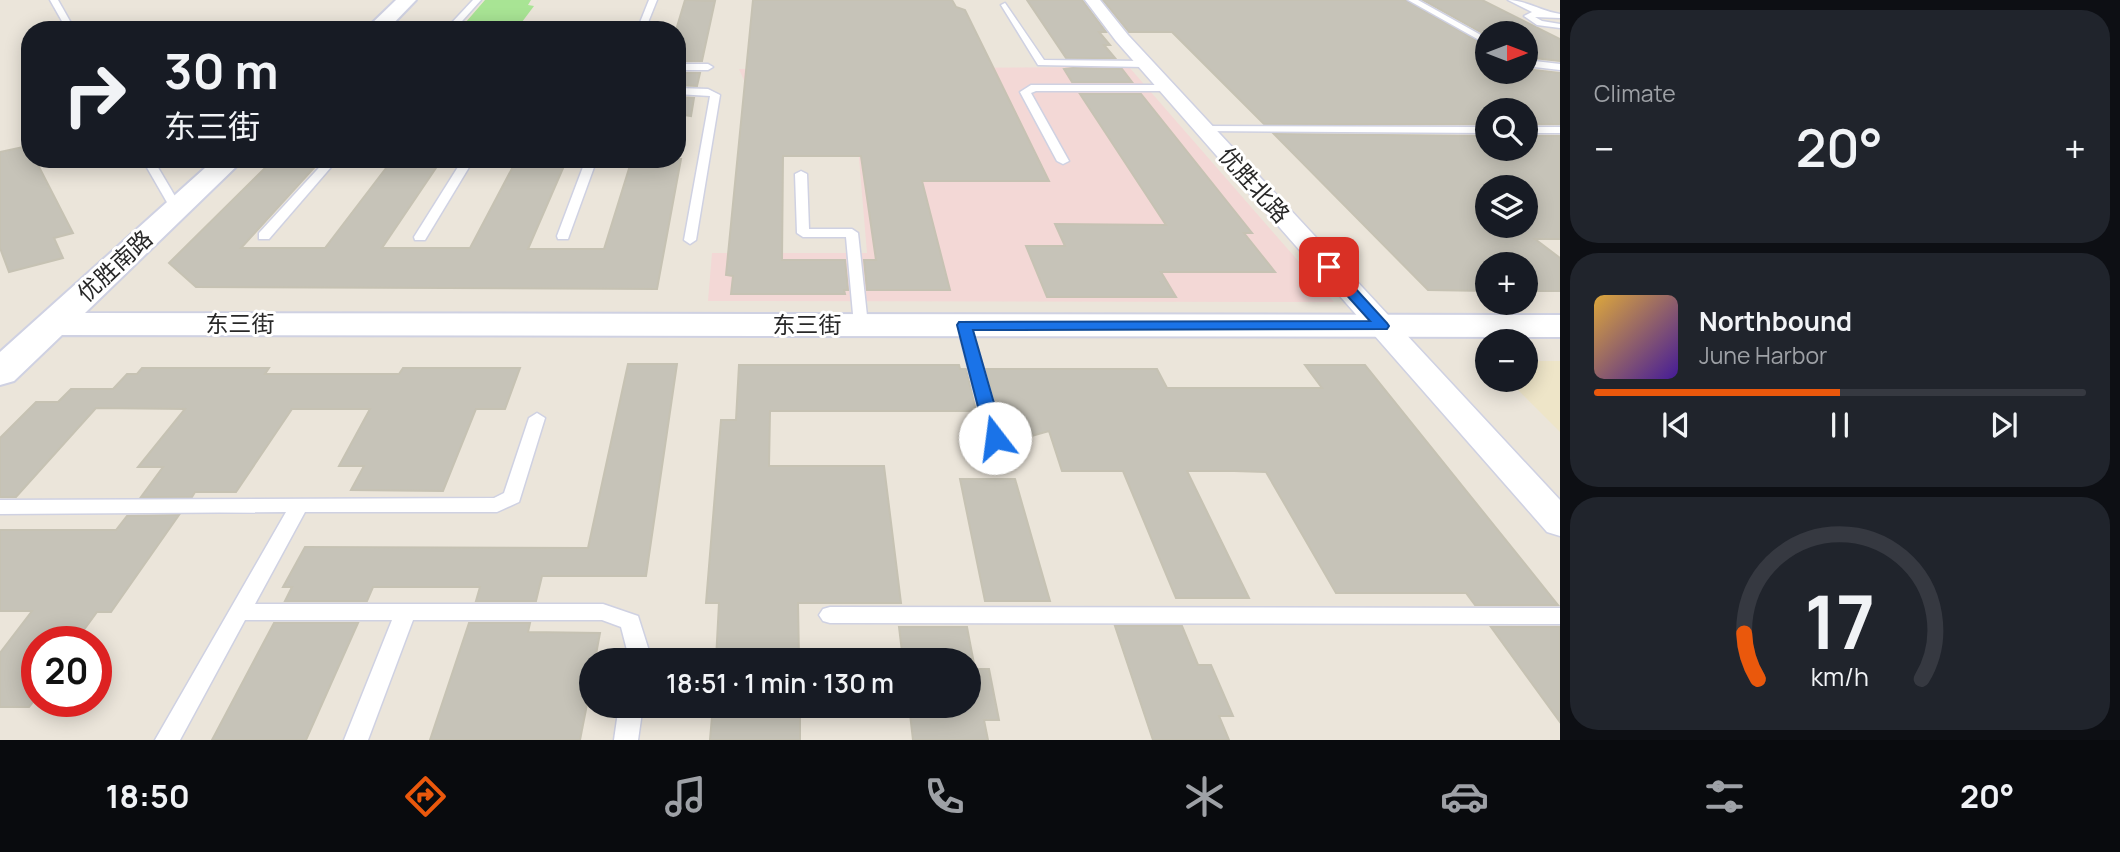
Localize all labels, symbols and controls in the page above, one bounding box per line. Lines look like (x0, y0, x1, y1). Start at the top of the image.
north arrow (1475, 21, 1538, 84)
map controls (1475, 21, 1538, 392)
text: 30 m (164, 37, 279, 104)
icon: right (49, 49, 140, 140)
text: Climate (1594, 77, 1676, 109)
button: search (1475, 98, 1538, 161)
text: 东三街 (164, 104, 260, 148)
text: 20° (1796, 112, 1883, 183)
text: − (1594, 122, 1615, 174)
text: + (2064, 122, 2086, 174)
street label: 优胜北路 (1212, 139, 1297, 229)
button: layers (1475, 175, 1538, 238)
street label: 优胜南路 (70, 222, 159, 308)
pin (1299, 237, 1359, 297)
icon: arrive (1310, 248, 1348, 286)
button: + (1475, 252, 1538, 315)
text: Northbound (1699, 303, 1852, 339)
street label: 东三街 (206, 307, 275, 339)
street label: 东三街 (773, 308, 842, 340)
button: − (1475, 329, 1538, 392)
text: June Harbor (1699, 339, 1827, 371)
position arrow (958, 401, 1032, 475)
icon: previous (1657, 406, 1695, 444)
icon: pause (1821, 406, 1859, 444)
icon: next (1985, 406, 2023, 444)
text: 17 (1805, 572, 1875, 672)
speed limit sign: 20 (21, 626, 112, 717)
text: km/h (1811, 659, 1869, 694)
text: 18:51 · 1 min · 130 m (666, 665, 894, 701)
icon: directions (401, 772, 450, 821)
icon: music (661, 772, 710, 821)
icon: phone (920, 772, 969, 821)
icon: climate (1180, 772, 1229, 821)
icon: car (1440, 772, 1489, 821)
icon: filters (1700, 772, 1749, 821)
text: 18:50 (105, 774, 190, 818)
text: 20° (1960, 774, 2014, 818)

